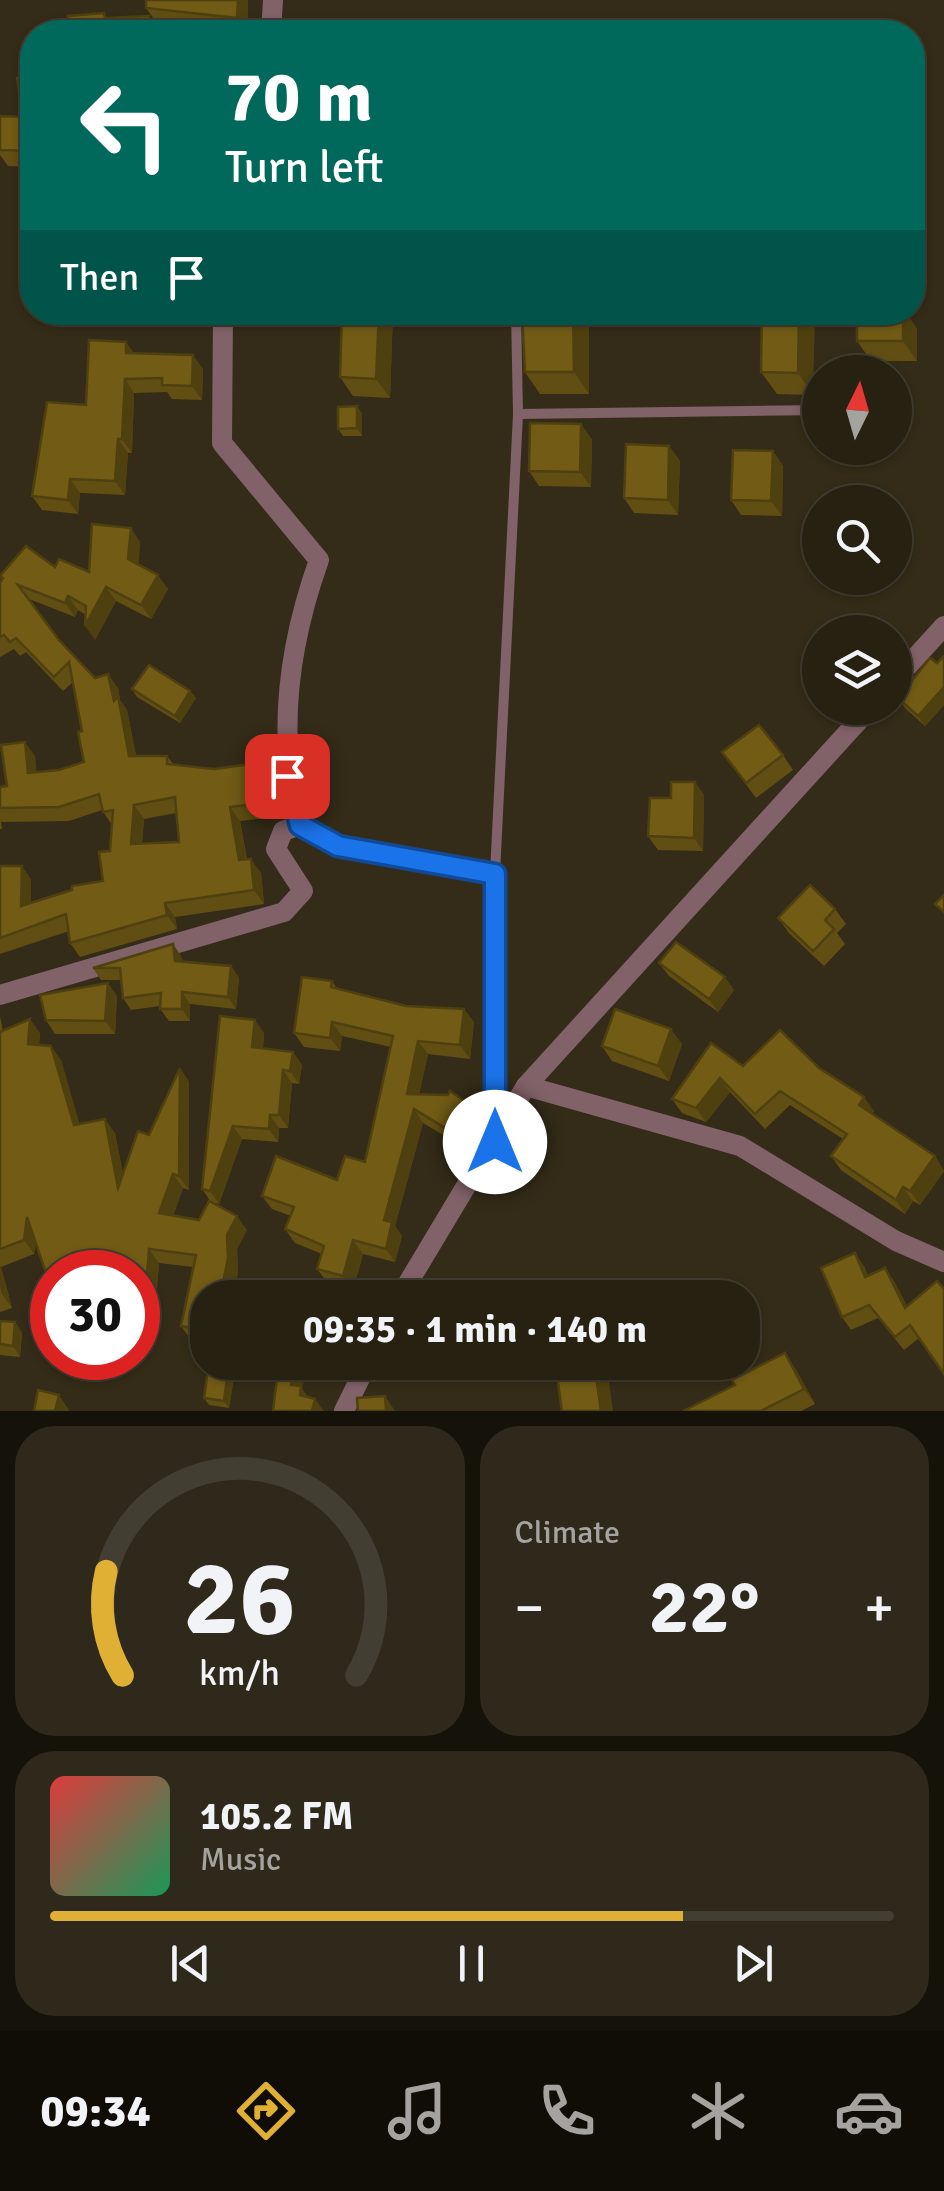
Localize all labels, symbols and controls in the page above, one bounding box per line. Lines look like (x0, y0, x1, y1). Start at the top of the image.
text: 70 m (225, 54, 373, 140)
icon: left (60, 60, 190, 190)
text: Turn left (225, 140, 384, 195)
icon: arrive (159, 250, 214, 305)
text: Then (60, 254, 139, 301)
north arrow (802, 355, 912, 465)
map controls (802, 355, 912, 725)
button: search (802, 485, 912, 595)
button: layers (802, 615, 912, 725)
pin (245, 734, 330, 819)
icon: arrive (260, 749, 315, 804)
position arrow (443, 1090, 547, 1194)
speed limit sign: 30 (30, 1250, 160, 1380)
text: 09:35 · 1 min · 140 m (303, 1306, 647, 1353)
text: Climate (515, 1513, 620, 1552)
text: 26 (184, 1535, 296, 1663)
text: 22° (649, 1561, 760, 1654)
text: − (515, 1574, 544, 1642)
text: + (864, 1574, 894, 1642)
text: km/h (199, 1651, 280, 1695)
text: 105.2 FM (200, 1793, 353, 1840)
text: Music (200, 1840, 281, 1879)
icon: previous (163, 1936, 218, 1991)
icon: pause (444, 1936, 499, 1991)
icon: next (726, 1936, 781, 1991)
icon: directions (231, 2076, 301, 2146)
icon: music (382, 2076, 452, 2146)
icon: phone (532, 2076, 602, 2146)
icon: climate (683, 2076, 753, 2146)
icon: car (834, 2076, 904, 2146)
text: 09:34 (40, 2084, 151, 2139)

